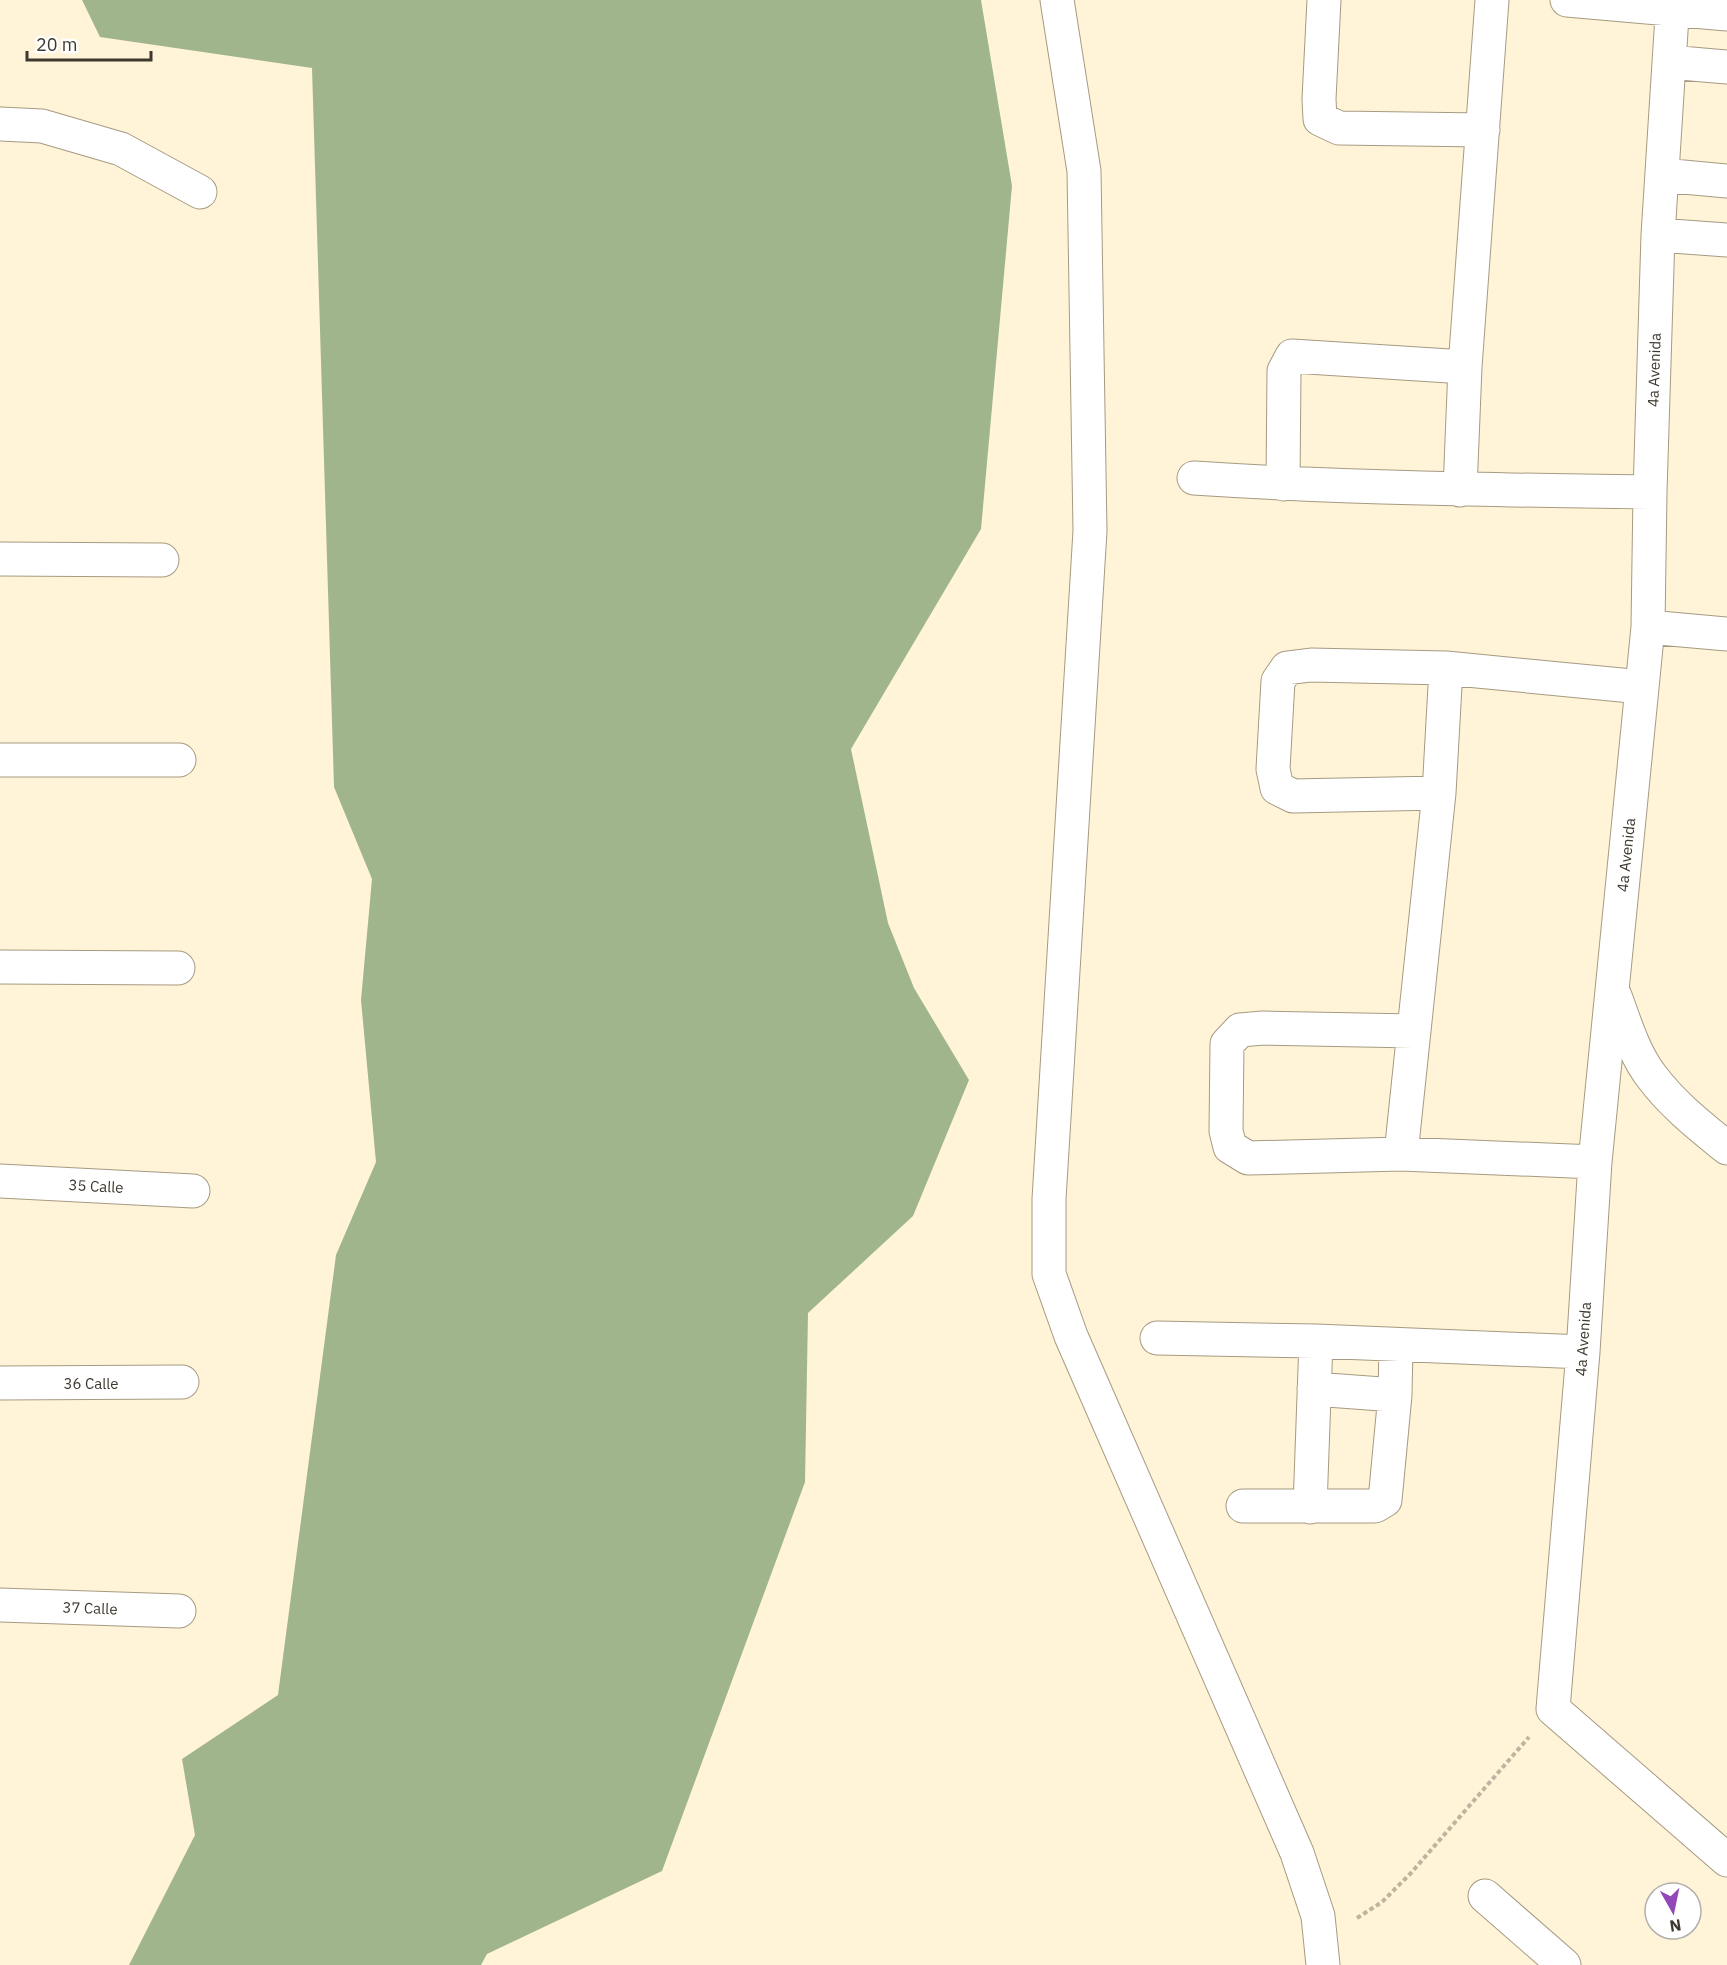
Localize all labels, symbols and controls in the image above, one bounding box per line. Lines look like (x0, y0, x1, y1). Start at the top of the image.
scale bar (27, 24, 152, 62)
text: 20 m (36, 33, 78, 56)
street label: 4a Avenida (1643, 333, 1665, 407)
street label: 4a Avenida (1613, 817, 1639, 893)
street label: 35 Calle (68, 1175, 124, 1197)
street label: 4a Avenida (1571, 1301, 1595, 1377)
street label: 36 Calle (63, 1374, 119, 1393)
street label: 37 Calle (62, 1598, 118, 1618)
north arrow (1643, 1881, 1703, 1941)
text: N (1668, 1915, 1683, 1937)

